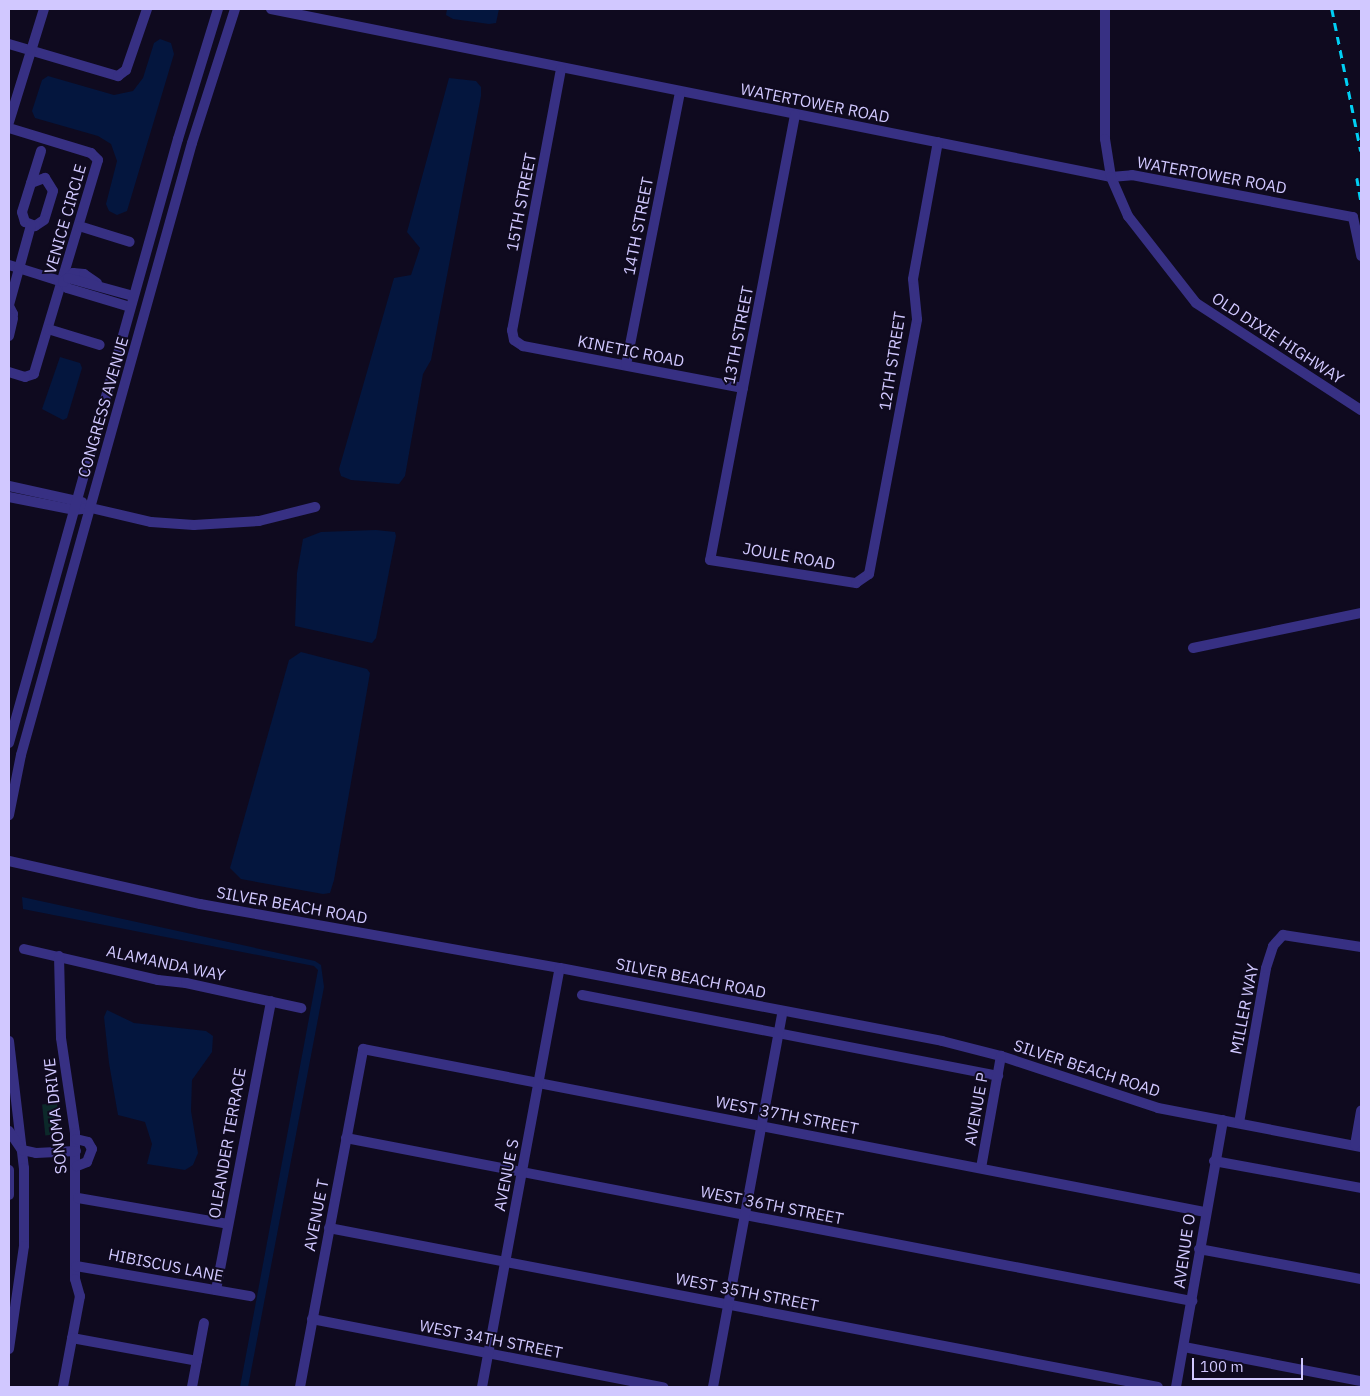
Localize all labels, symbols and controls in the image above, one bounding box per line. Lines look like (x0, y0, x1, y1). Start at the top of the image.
street label: WATERTOWER ROAD (739, 79, 891, 127)
street label: 15TH STREET (502, 151, 540, 253)
street label: WATERTOWER ROAD (1136, 152, 1288, 198)
street label: VENICE CIRCLE (40, 162, 90, 276)
street label: 14TH STREET (619, 175, 657, 277)
street label: 13TH STREET (719, 284, 757, 386)
street label: OLD DIXIE HIGHWAY (1208, 288, 1348, 388)
street label: 12TH STREET (875, 310, 909, 412)
street label: KINETIC ROAD (576, 331, 686, 371)
street label: CONGRESS AVENUE (74, 334, 132, 480)
street label: JOULE ROAD (741, 538, 837, 574)
street label: SILVER BEACH ROAD (215, 882, 369, 928)
street label: ALAMANDA WAY (105, 941, 227, 985)
street label: SILVER BEACH ROAD (614, 954, 768, 1002)
street label: MILLER WAY (1226, 962, 1262, 1056)
street label: SILVER BEACH ROAD (1011, 1035, 1163, 1101)
street label: SONOMA DRIVE (39, 1057, 71, 1175)
street label: OLEANDER TERRACE (204, 1066, 250, 1220)
street label: AVENUE P (960, 1071, 992, 1147)
street label: WEST 37TH STREET (714, 1092, 860, 1138)
street label: AVENUE S (490, 1137, 522, 1213)
street label: AVENUE T (300, 1177, 332, 1253)
street label: WEST 36TH STREET (699, 1182, 845, 1228)
street label: AVENUE O (1169, 1212, 1199, 1290)
street label: HIBISCUS LANE (107, 1244, 225, 1286)
street label: WEST 35TH STREET (674, 1269, 820, 1315)
street label: WEST 34TH STREET (418, 1316, 564, 1362)
scale bar (1195, 1348, 1306, 1380)
text: 100 m (1200, 1357, 1244, 1376)

